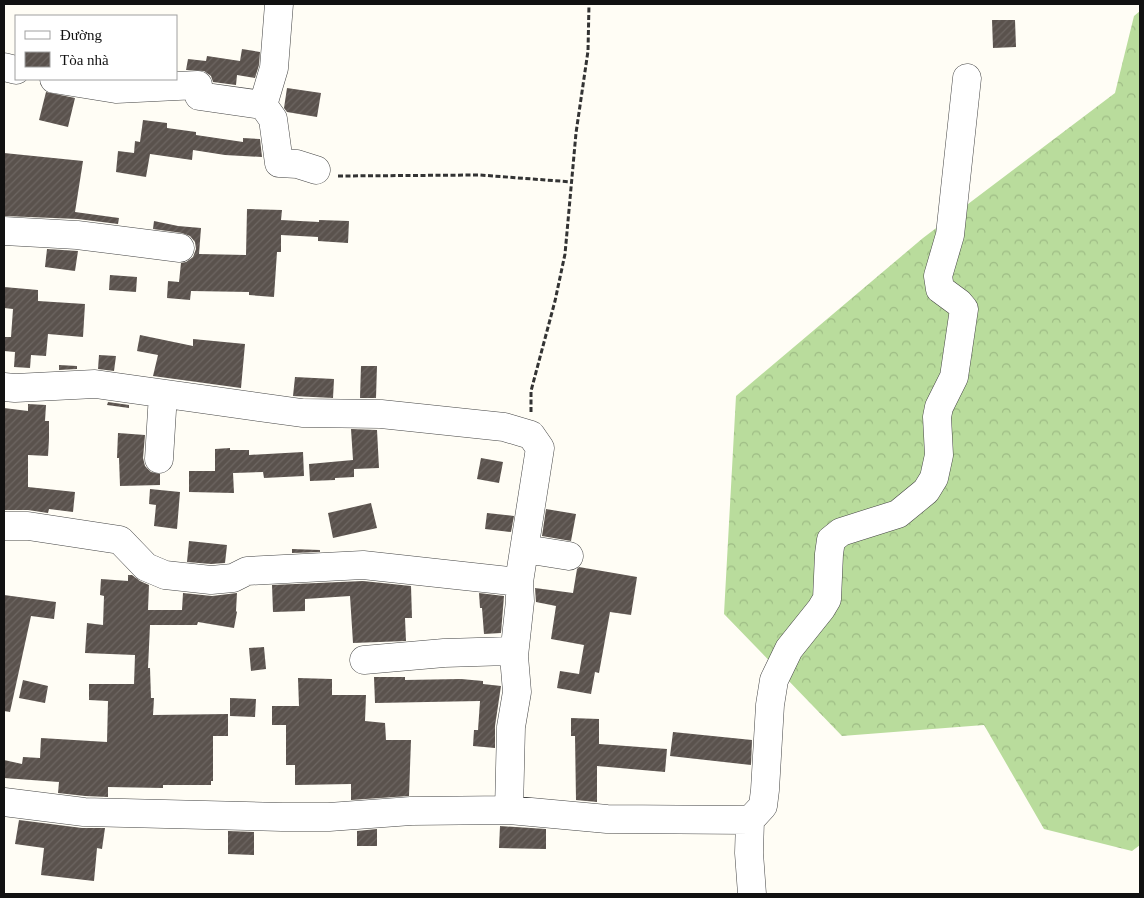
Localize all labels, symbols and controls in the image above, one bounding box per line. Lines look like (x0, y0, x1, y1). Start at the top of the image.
legend (15, 15, 178, 80)
text: Đường (60, 27, 102, 43)
text: Tòa nhà (60, 52, 109, 68)

